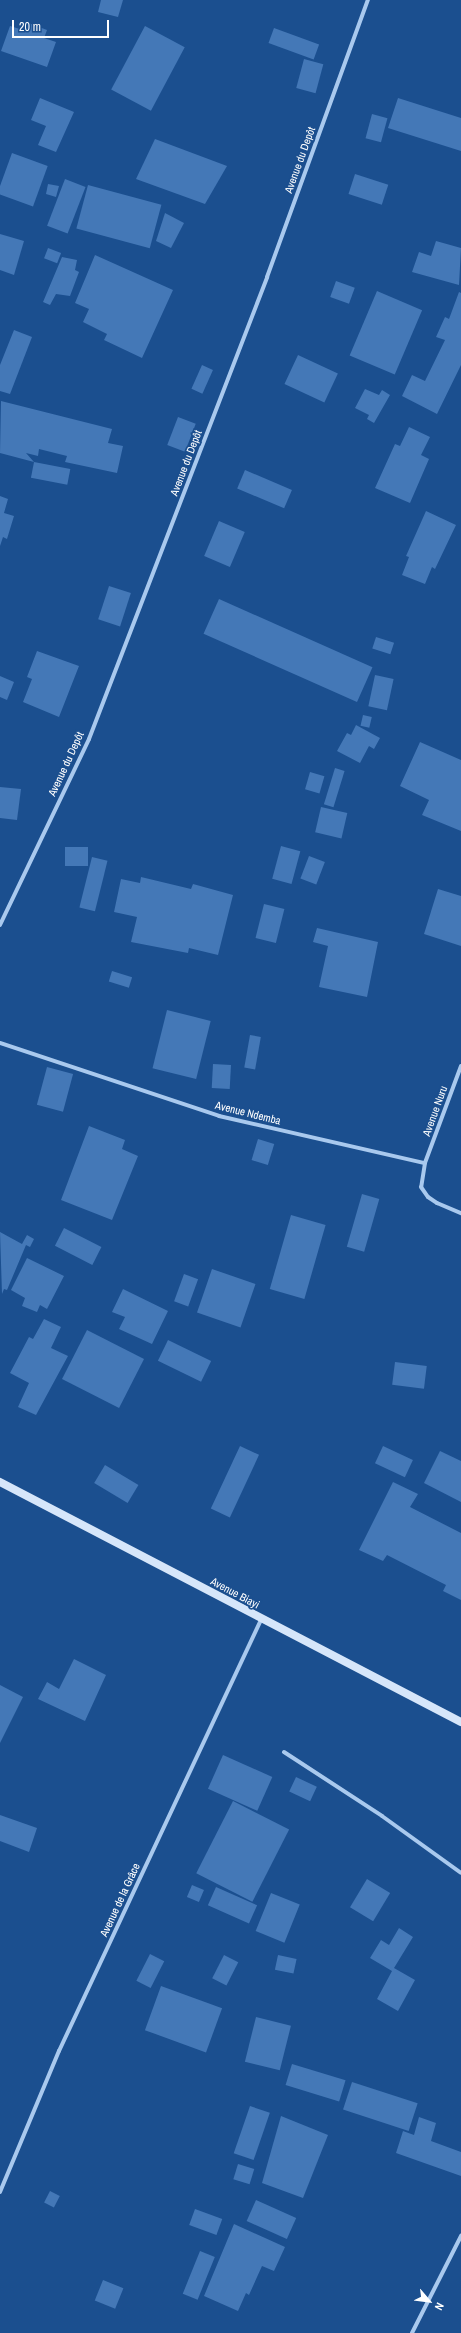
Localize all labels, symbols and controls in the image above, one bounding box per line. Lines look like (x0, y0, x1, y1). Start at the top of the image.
scale bar (14, 12, 111, 38)
text: 20 m (19, 19, 41, 35)
street label: Avenue du Depôt (282, 125, 318, 195)
street label: Avenue du Depôt (167, 428, 205, 498)
street label: Avenue du Depôt (45, 730, 87, 798)
street label: Avenue Nuru (420, 1084, 450, 1138)
street label: Avenue Ndemba (214, 1098, 282, 1128)
street label: Avenue Biayi (208, 1575, 262, 1611)
street label: Avenue de la Grâce (97, 1861, 143, 1939)
north arrow (409, 2281, 449, 2321)
text: N (432, 2300, 447, 2313)

